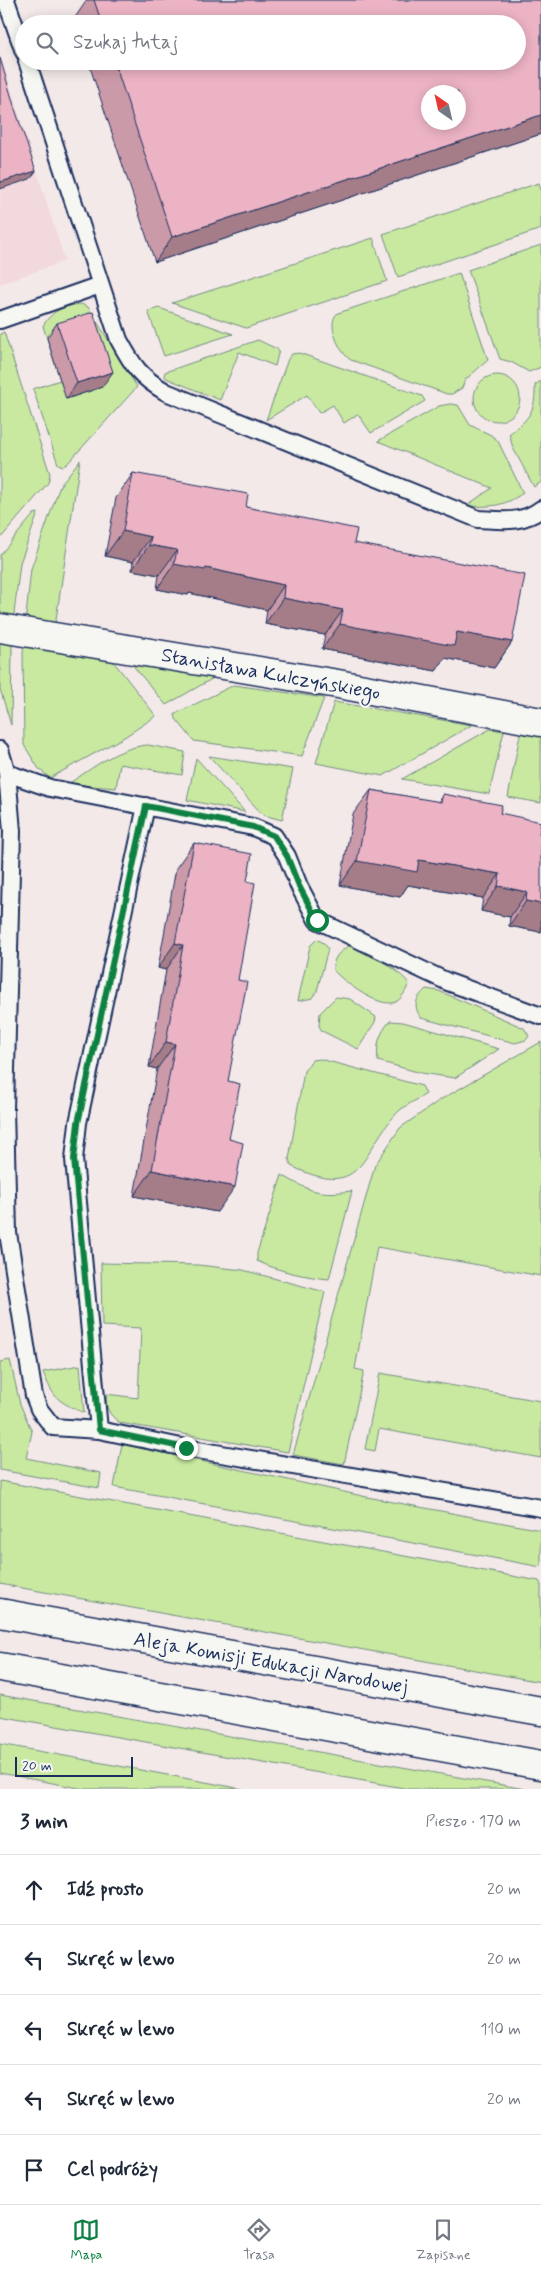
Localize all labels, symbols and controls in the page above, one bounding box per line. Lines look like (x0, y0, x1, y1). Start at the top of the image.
search box (15, 15, 526, 70)
icon: search (33, 29, 61, 57)
text: Szukaj tutaj (73, 30, 178, 55)
north arrow (421, 85, 466, 130)
street label: Stanisława Kulczyńskiego (159, 642, 382, 708)
route start (306, 909, 329, 932)
route end (175, 1437, 198, 1460)
street label: Aleja Komisji Edukacji Narodowej (131, 1626, 410, 1701)
scale bar (15, 1754, 132, 1777)
text: 20 m (22, 1757, 52, 1775)
text: 3 min (20, 1808, 68, 1836)
text: Pieszo · 170 m (426, 1811, 521, 1832)
icon: ahead (20, 1876, 48, 1904)
text: Idź prosto (67, 1877, 144, 1902)
text: 20 m (487, 1879, 521, 1900)
icon: left (20, 1946, 48, 1974)
text: Skręć w lewo (67, 1947, 175, 1972)
text: 20 m (487, 1949, 521, 1970)
icon: left (20, 2016, 48, 2044)
text: Skręć w lewo (67, 2017, 175, 2042)
text: 110 m (480, 2019, 521, 2040)
icon: left (20, 2086, 48, 2114)
text: Skręć w lewo (67, 2087, 175, 2112)
text: 20 m (487, 2089, 521, 2110)
icon: arrive (20, 2156, 48, 2184)
text: Cel podróży (67, 2157, 158, 2182)
tab: Mapa (70, 2216, 102, 2264)
tab: Trasa (243, 2216, 275, 2264)
tab: Zapisane (416, 2216, 471, 2264)

